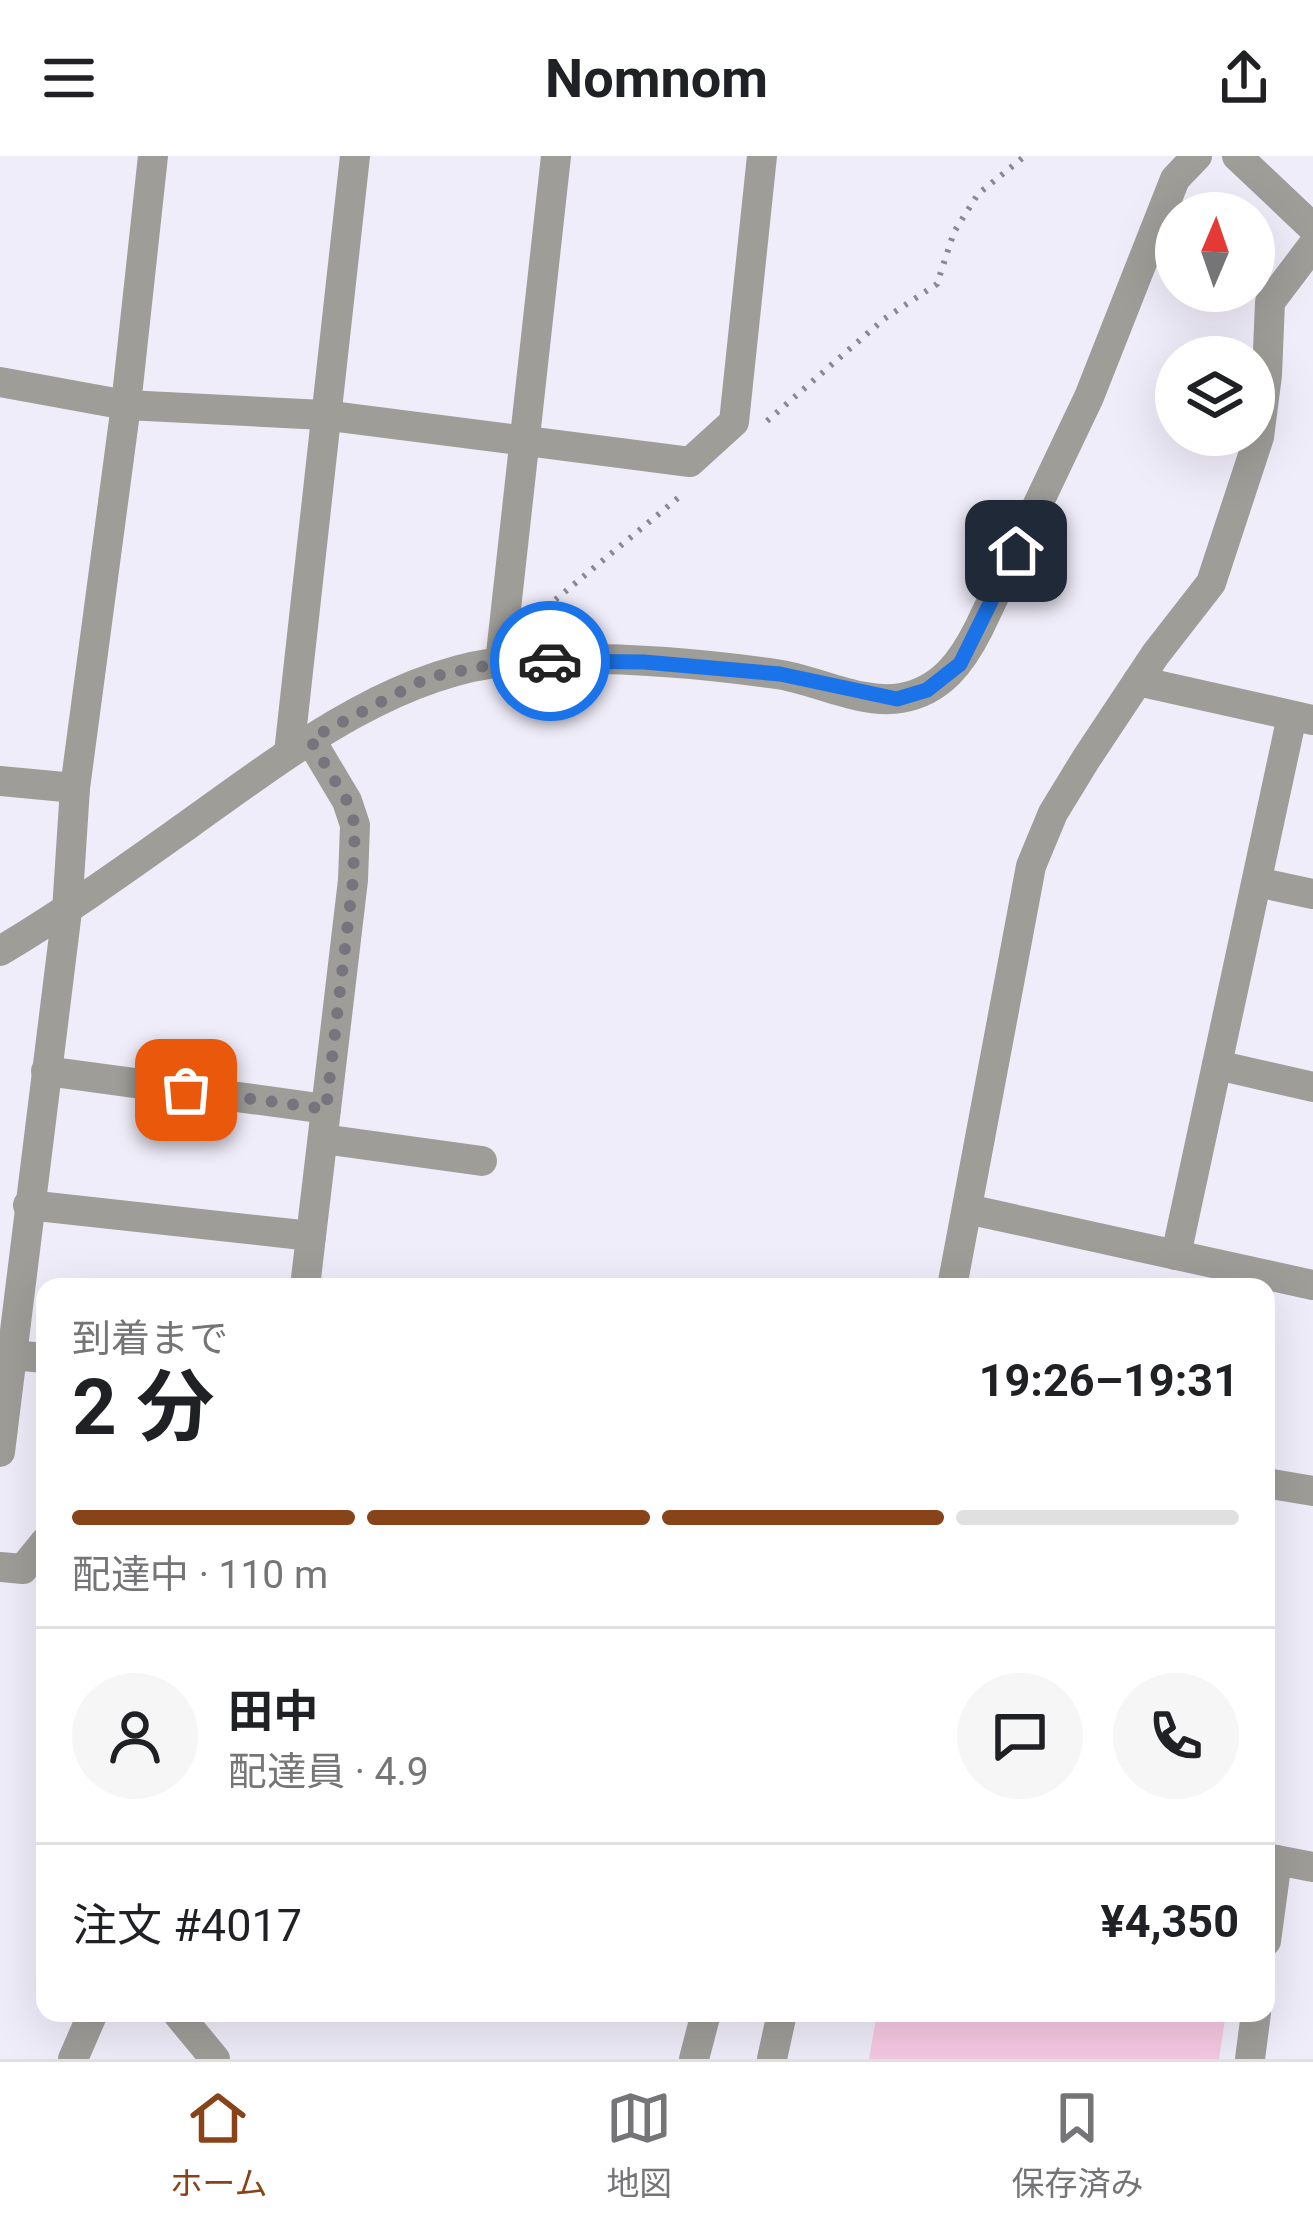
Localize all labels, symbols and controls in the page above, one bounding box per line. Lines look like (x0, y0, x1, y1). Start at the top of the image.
icon: menu (36, 45, 102, 111)
icon: share (1211, 45, 1277, 111)
text: Nomnom (545, 47, 768, 110)
north arrow (1155, 192, 1275, 312)
map controls (1155, 192, 1275, 456)
button: layers (1155, 336, 1275, 456)
pin (965, 500, 1067, 602)
icon: home (983, 518, 1049, 584)
courier (490, 601, 610, 721)
icon: car (517, 628, 583, 694)
pin (135, 1039, 237, 1141)
icon: bag (153, 1057, 219, 1123)
text: 到着まで (72, 1316, 228, 1362)
text: 19:26–19:31 (979, 1354, 1239, 1407)
text: 2 分 (72, 1362, 214, 1453)
text: 配達中 · 110 m (72, 1552, 328, 1598)
button: person (72, 1673, 198, 1799)
button: chat (957, 1673, 1083, 1799)
button: phone (1113, 1673, 1239, 1799)
text: 田中 (228, 1685, 318, 1738)
text: 配達員 · 4.9 (228, 1749, 429, 1795)
text: ¥4,350 (1101, 1895, 1239, 1948)
text: 注文 #4017 (72, 1899, 302, 1952)
tab: ホーム (169, 2085, 268, 2205)
tab: 地図 (606, 2085, 672, 2205)
tab: 保存済み (1011, 2085, 1143, 2205)

